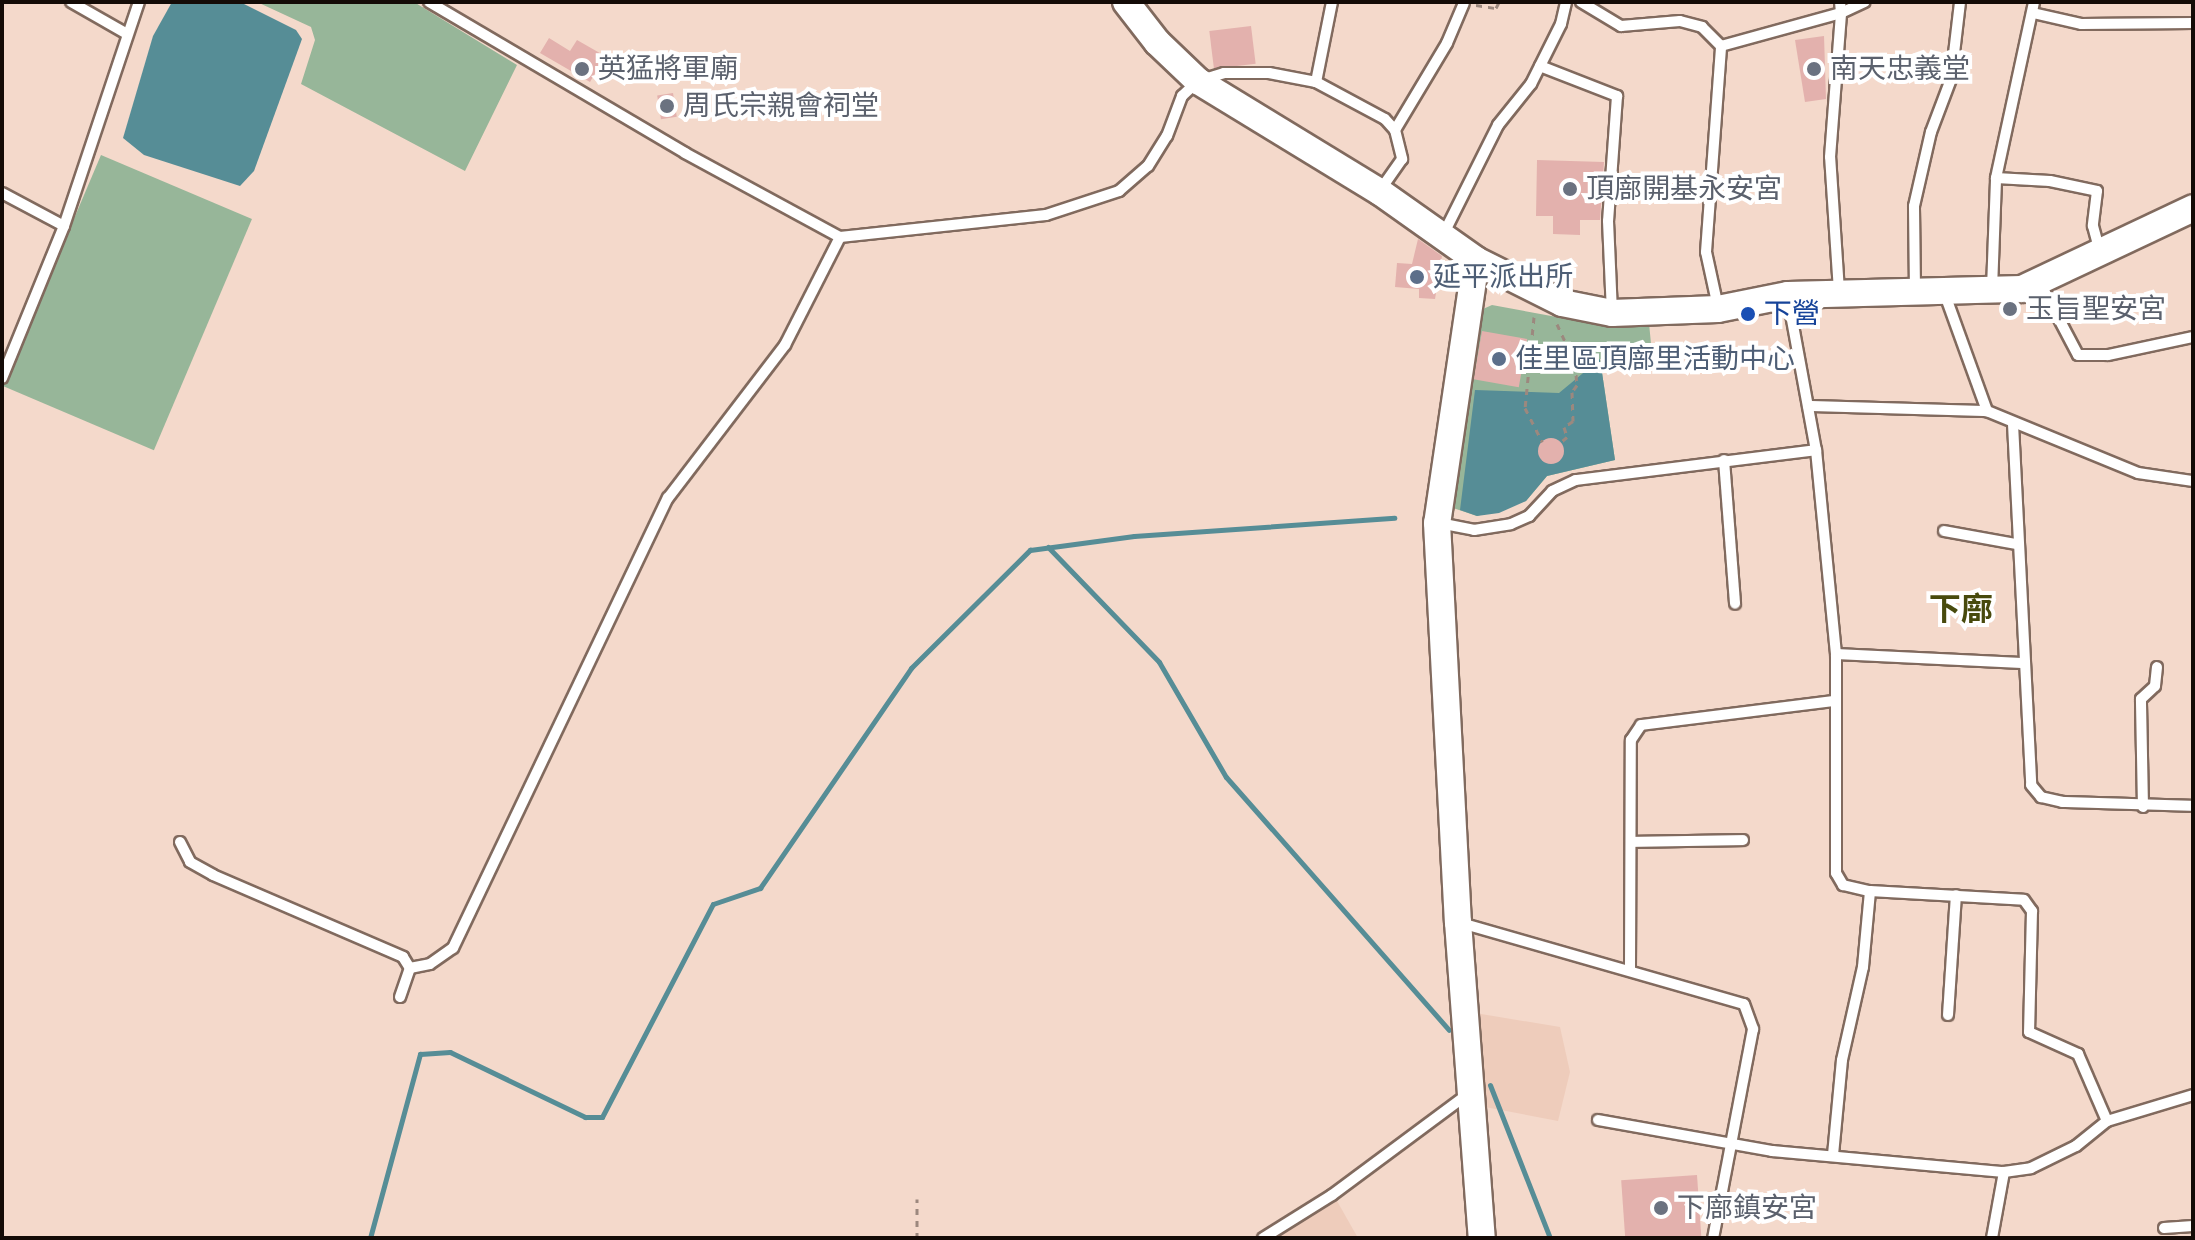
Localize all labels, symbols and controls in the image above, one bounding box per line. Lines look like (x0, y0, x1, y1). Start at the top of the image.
place label: 英猛將軍廟 (598, 52, 738, 86)
place label: 南天忠義堂 (1830, 52, 1970, 86)
marker: 英猛將軍廟 (573, 60, 591, 78)
marker: 南天忠義堂 (1805, 60, 1823, 78)
place label: 周氏宗親會祠堂 (683, 89, 879, 123)
marker: 周氏宗親會祠堂 (658, 97, 676, 115)
place label: 頂廍開基永安宮 (1586, 172, 1782, 206)
marker: 頂廍開基永安宮 (1561, 180, 1579, 198)
place label: 延平派出所 (1433, 260, 1573, 294)
marker: 延平派出所 (1408, 268, 1426, 286)
place label: 玉旨聖安宮 (2026, 292, 2166, 326)
place label: 下營 (1764, 297, 1820, 331)
marker: 玉旨聖安宮 (2001, 300, 2019, 318)
marker: 下營 (1739, 305, 1757, 323)
place label: 佳里區頂廍里活動中心 (1515, 342, 1795, 376)
marker: 佳里區頂廍里活動中心 (1490, 350, 1508, 368)
district label: 下廍 (1929, 590, 1993, 628)
place label: 下廍鎮安宮 (1677, 1191, 1817, 1225)
marker: 下廍鎮安宮 (1652, 1199, 1670, 1217)

